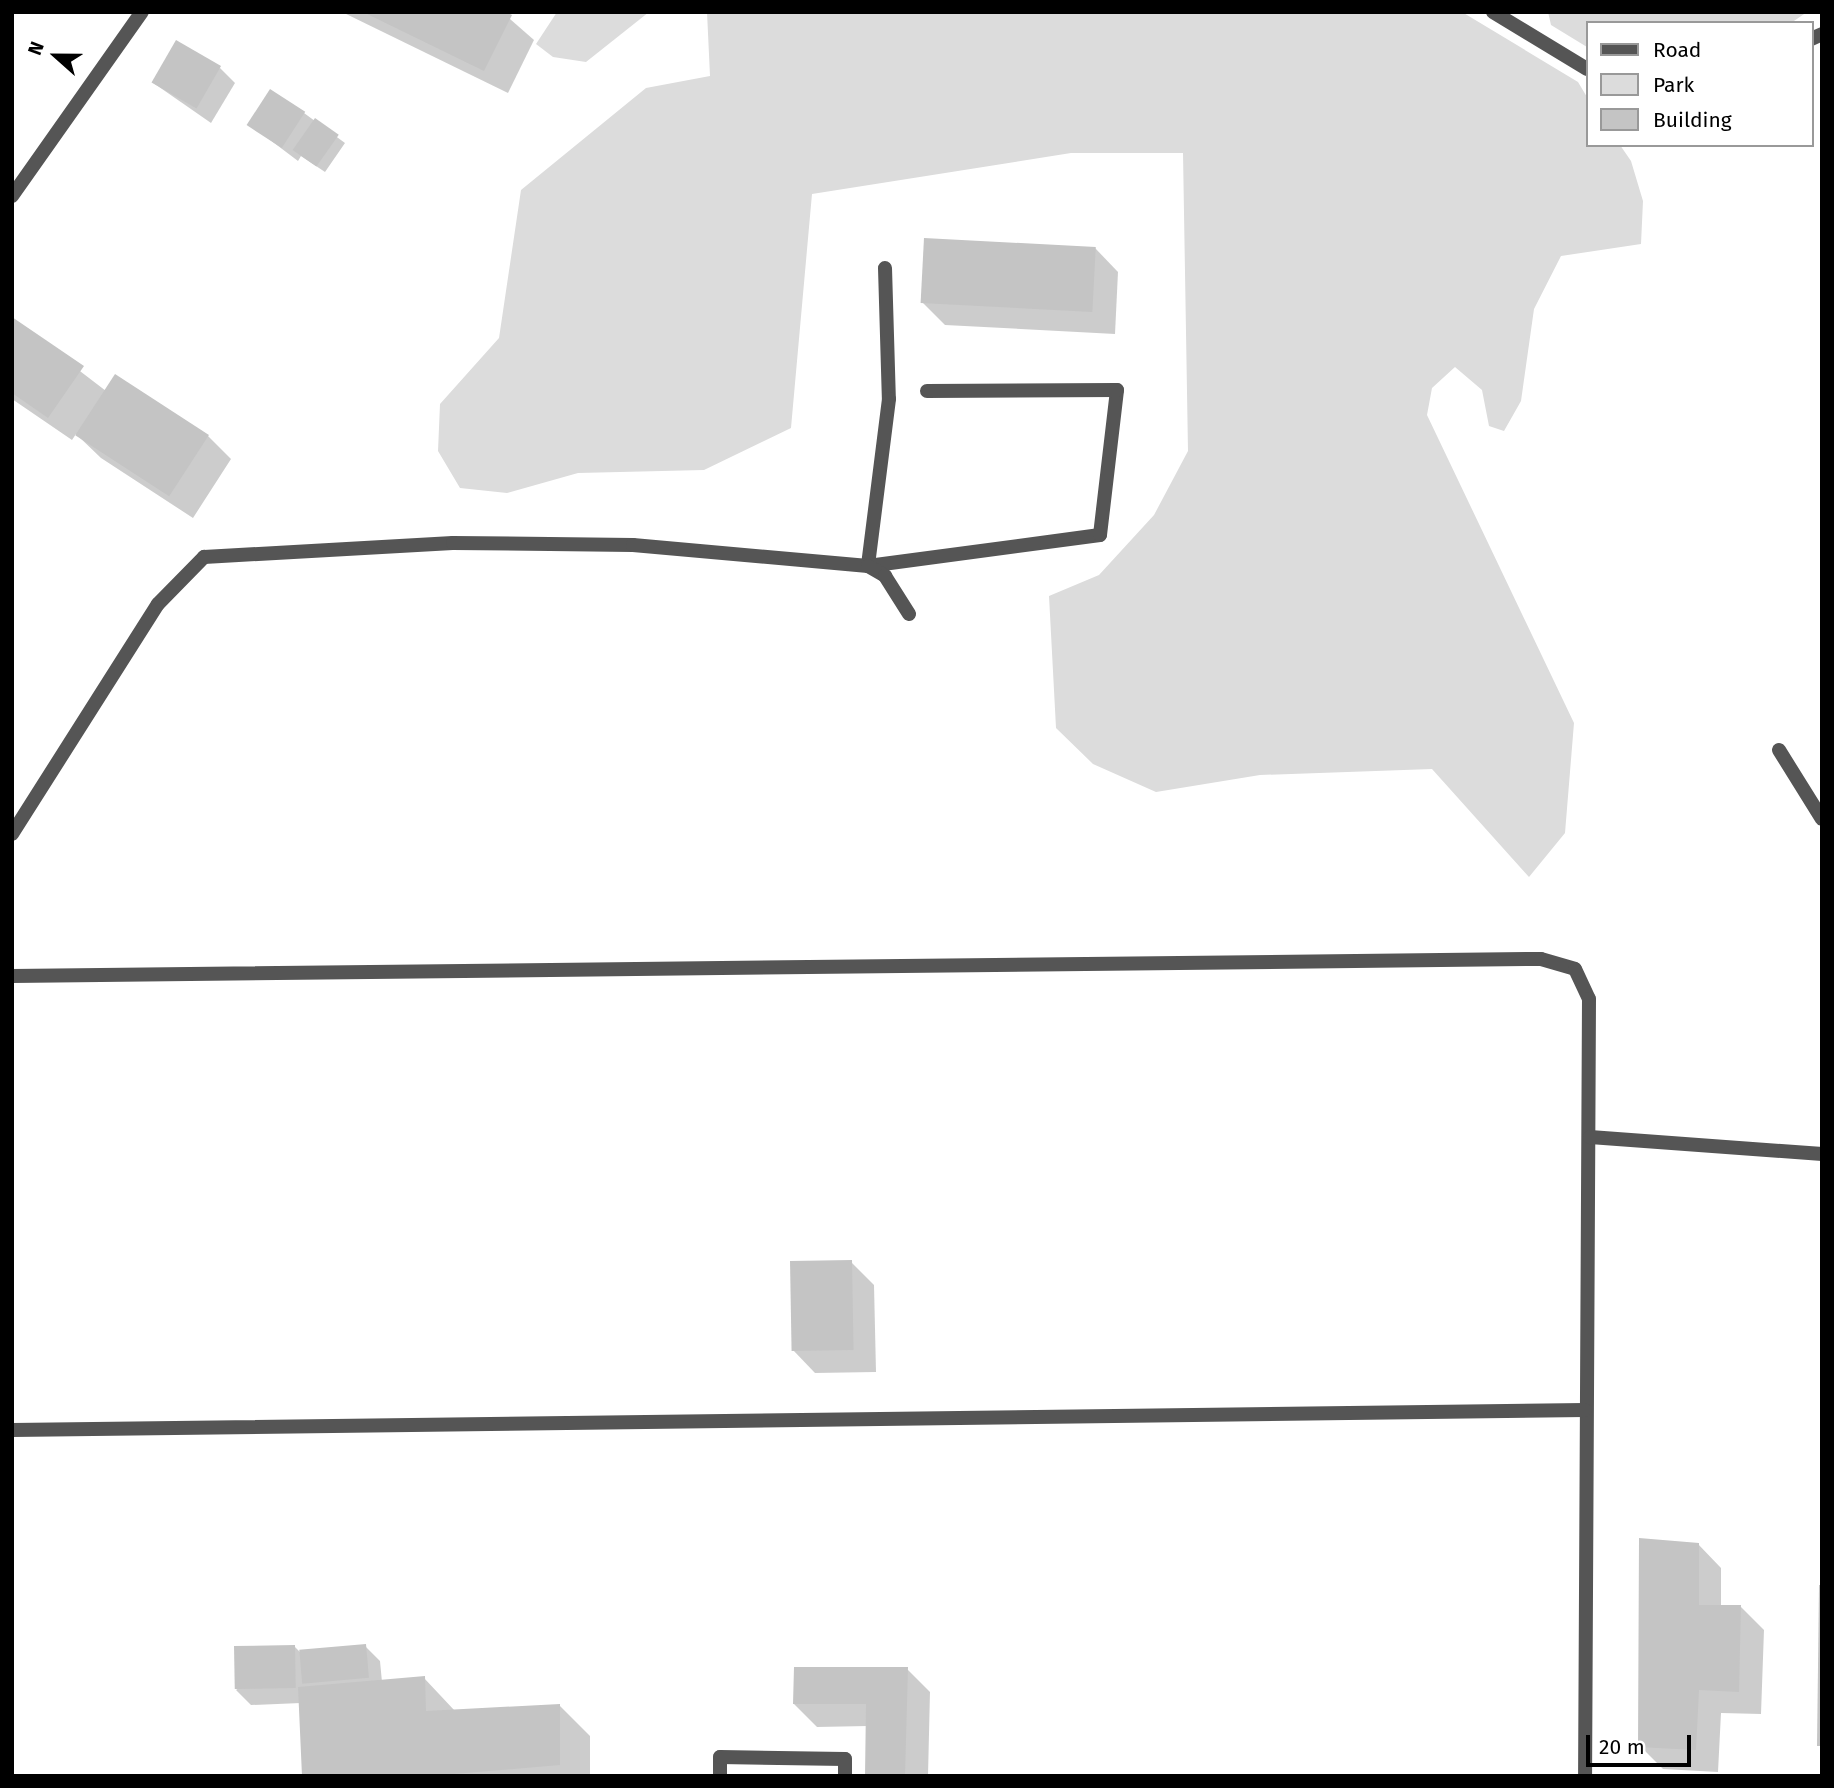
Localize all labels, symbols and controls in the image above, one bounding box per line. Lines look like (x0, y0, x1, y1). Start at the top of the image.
north arrow (21, 21, 91, 91)
legend (1586, 21, 1813, 147)
text: Road (1653, 37, 1701, 63)
text: N (23, 38, 49, 58)
text: Park (1653, 72, 1694, 98)
text: Building (1653, 107, 1732, 133)
scale bar (1589, 1722, 1694, 1766)
text: 20 m (1599, 1734, 1645, 1760)

